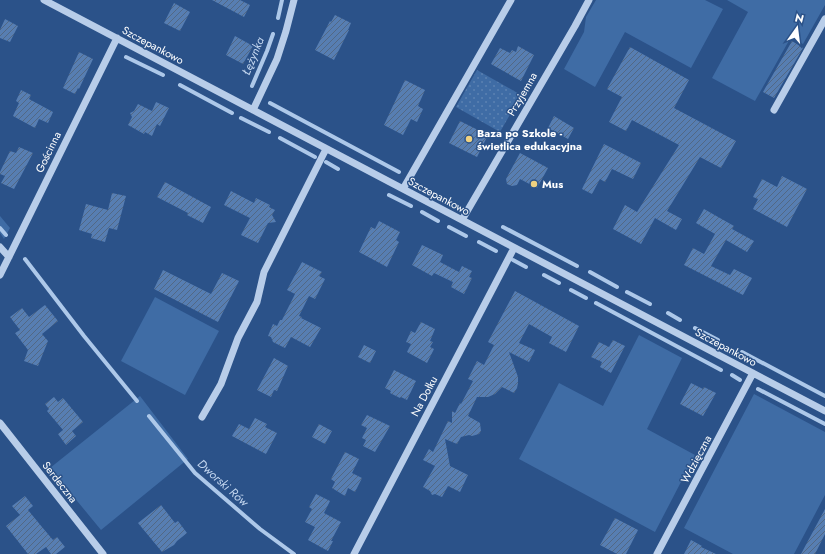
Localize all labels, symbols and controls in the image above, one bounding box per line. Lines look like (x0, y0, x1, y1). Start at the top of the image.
north arrow (777, 8, 817, 48)
text: N (793, 9, 806, 27)
street label: Szczepankowo (119, 22, 187, 68)
water label: Łężynka (237, 34, 269, 78)
street label: Przyjemna (503, 69, 541, 119)
place label: Baza po Szkole - świetlica edukacyjna (477, 125, 582, 154)
street label: Gościnna (31, 129, 65, 175)
marker: Baza po Szkole - świetlica edukacyjna (464, 134, 474, 144)
street label: Szczepankowo (405, 173, 473, 219)
place label: Mus (542, 176, 563, 192)
marker: Mus (529, 179, 539, 189)
street label: Szczepankowo (692, 324, 760, 370)
street label: Na Dołku (407, 373, 441, 419)
street label: Wdzięczna (677, 432, 715, 486)
water label: Dworski Rów (193, 455, 253, 512)
street label: Serdeczna (39, 458, 81, 506)

